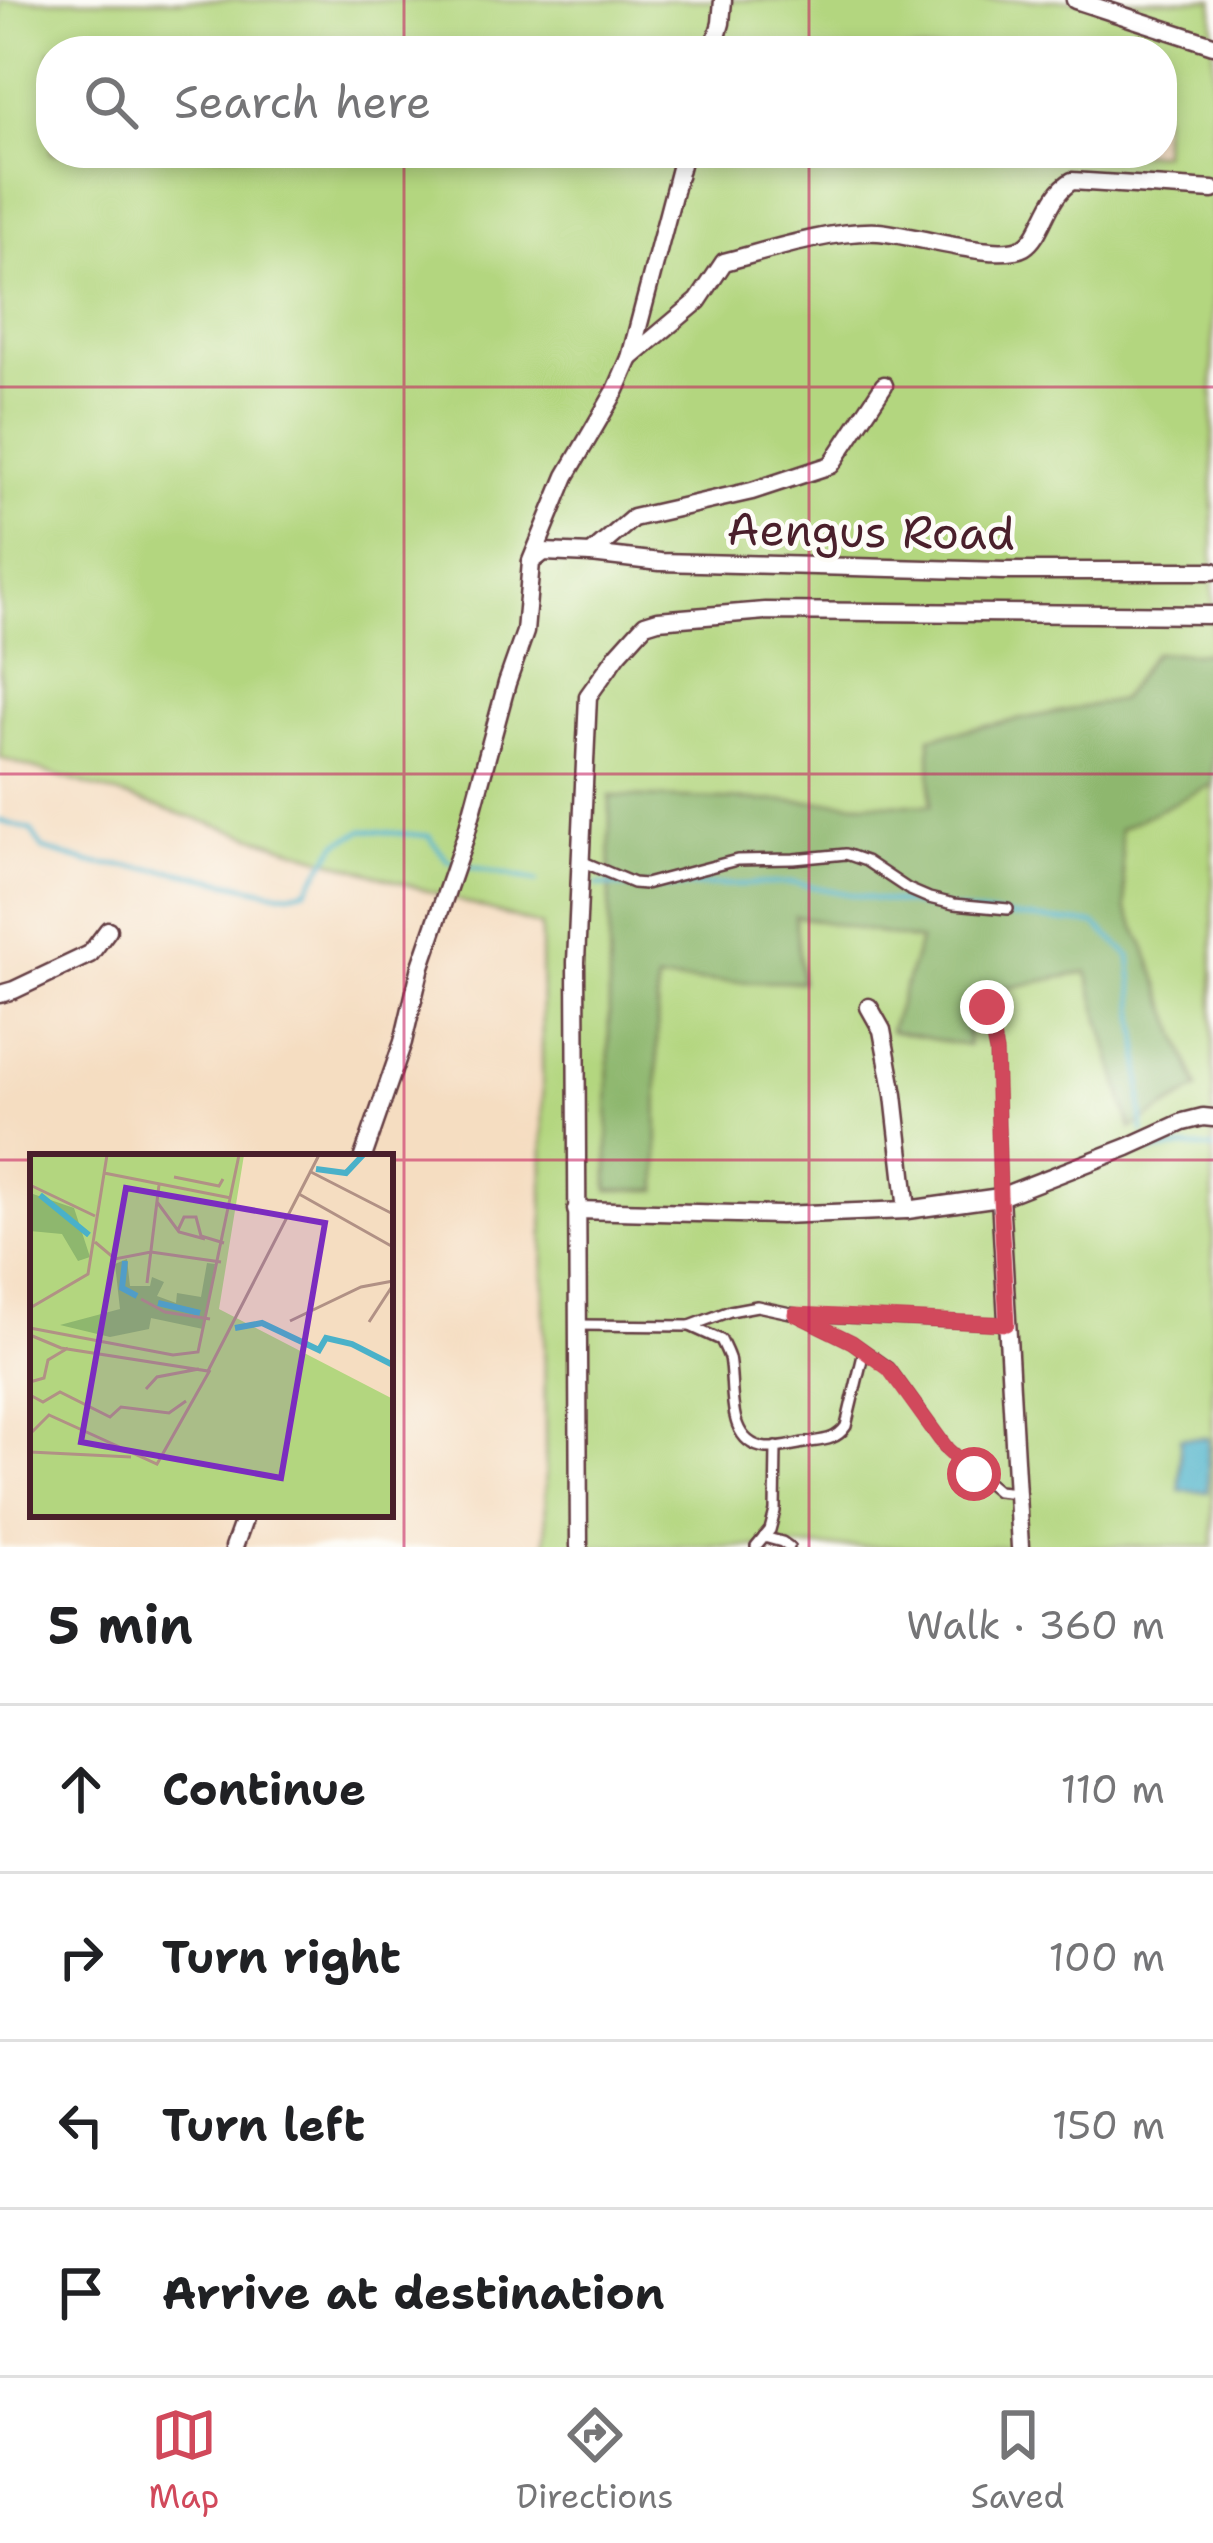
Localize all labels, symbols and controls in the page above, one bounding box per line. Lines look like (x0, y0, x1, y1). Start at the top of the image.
search box (36, 36, 1177, 168)
icon: search (78, 69, 144, 135)
text: Search here (174, 72, 431, 132)
street label: Aengus Road (726, 498, 1016, 564)
route end (960, 980, 1014, 1034)
inset map (30, 1154, 393, 1517)
route start (947, 1447, 1001, 1501)
text: 5 min (48, 1591, 193, 1659)
text: Walk · 360 m (906, 1599, 1165, 1651)
icon: ahead (48, 1756, 114, 1822)
text: Continue (162, 1759, 366, 1819)
text: 110 m (1061, 1763, 1165, 1815)
icon: right (48, 1924, 114, 1990)
text: Turn right (162, 1927, 401, 1987)
text: 100 m (1049, 1931, 1165, 1983)
icon: left (48, 2092, 114, 2158)
text: Turn left (162, 2095, 365, 2155)
text: 150 m (1052, 2099, 1165, 2151)
icon: arrive (48, 2260, 114, 2326)
text: Arrive at destination (162, 2263, 665, 2323)
tab: Map (149, 2402, 219, 2519)
tab: Directions (516, 2402, 674, 2519)
tab: Saved (971, 2402, 1064, 2519)

